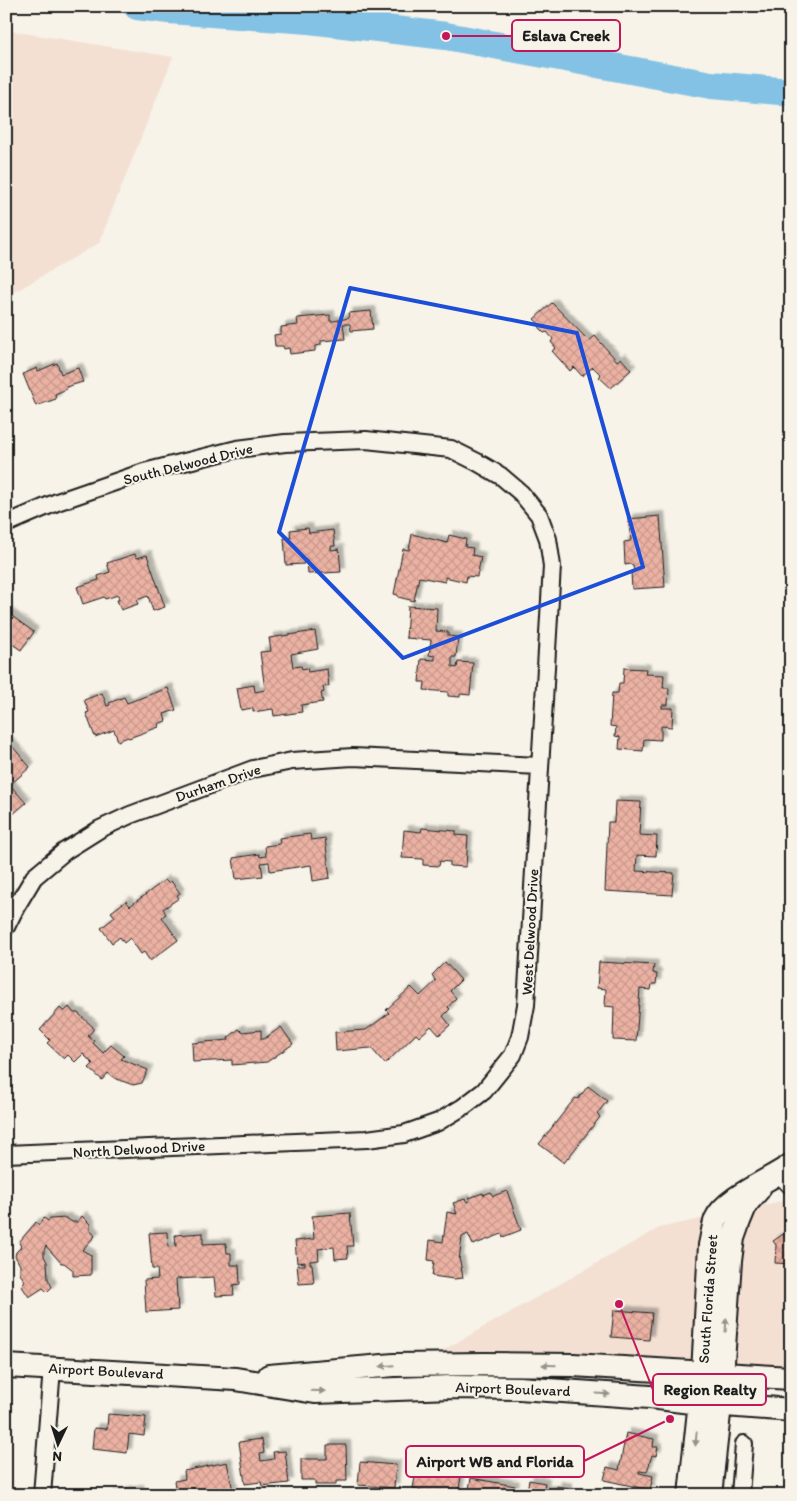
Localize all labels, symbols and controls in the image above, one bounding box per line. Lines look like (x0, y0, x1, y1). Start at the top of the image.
callout: Eslava Creek (512, 20, 620, 51)
text: Eslava Creek (522, 26, 611, 45)
street label: South Delwood Drive (121, 439, 255, 489)
street label: Durham Drive (173, 760, 263, 806)
street label: West Delwood Drive (518, 868, 542, 996)
street label: North Delwood Drive (72, 1137, 206, 1161)
street label: South Florida Street (695, 1234, 722, 1364)
one-way arrow (722, 1317, 730, 1333)
street label: Airport Boulevard (48, 1359, 164, 1383)
one-way arrow (541, 1361, 557, 1369)
one-way arrow (379, 1362, 395, 1370)
callout: Region Realty (653, 1374, 766, 1405)
street label: Airport Boulevard (455, 1378, 571, 1400)
text: Region Realty (664, 1380, 757, 1400)
one-way arrow (311, 1387, 327, 1395)
one-way arrow (595, 1390, 611, 1398)
north arrow (32, 1418, 82, 1468)
one-way arrow (692, 1431, 700, 1447)
callout: Airport WB and Florida (406, 1446, 584, 1477)
text: N (52, 1448, 62, 1465)
text: Airport WB and Florida (415, 1452, 574, 1472)

